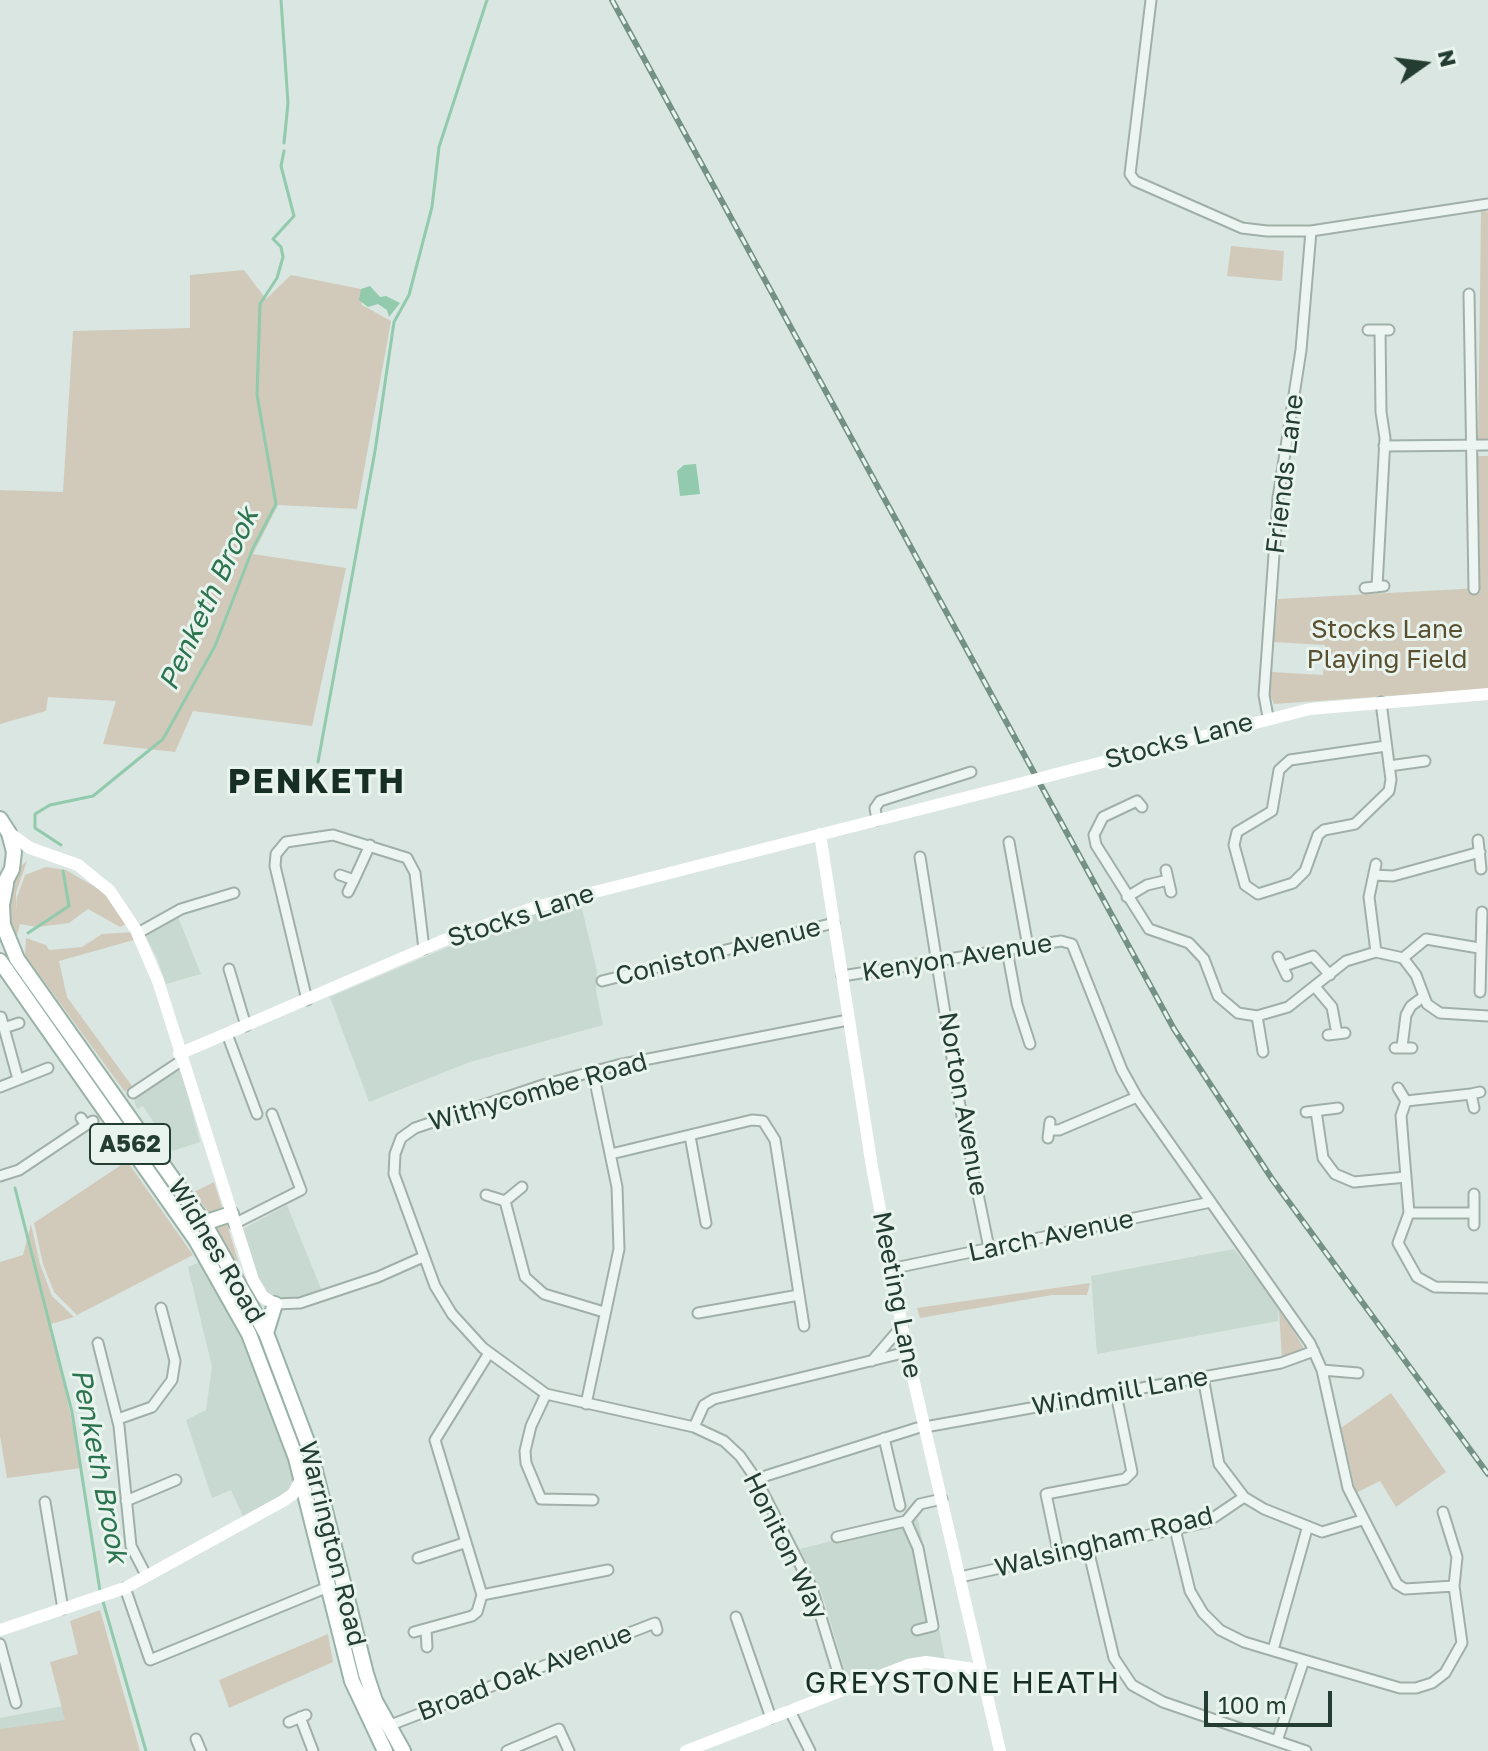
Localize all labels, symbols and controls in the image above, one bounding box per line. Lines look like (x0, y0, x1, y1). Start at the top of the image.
north arrow (1384, 24, 1464, 104)
text: N (1433, 47, 1463, 69)
street label: Friends Lane (1260, 392, 1310, 556)
water label: Penketh Brook (152, 503, 266, 695)
park label: Stocks Lane Playing Field (1306, 614, 1468, 676)
street label: Stocks Lane (1102, 706, 1256, 776)
district label: PENKETH (228, 762, 406, 802)
street label: Stocks Lane (444, 878, 598, 954)
street label: Coniston Avenue (612, 911, 824, 993)
street label: Kenyon Avenue (860, 928, 1054, 988)
street label: Norton Avenue (931, 1010, 995, 1198)
street label: Withycombe Road (425, 1046, 651, 1138)
road number: A562 (90, 1124, 170, 1164)
street label: Widnes Road (161, 1173, 271, 1329)
street label: Larch Avenue (966, 1203, 1136, 1269)
street label: Meeting Lane (866, 1209, 928, 1381)
street label: Windmill Lane (1030, 1361, 1210, 1423)
water label: Penketh Brook (64, 1366, 134, 1566)
street label: Warrington Road (291, 1438, 373, 1650)
street label: Honiton Way (736, 1468, 834, 1624)
street label: Walsingham Road (992, 1500, 1216, 1584)
street label: Broad Oak Avenue (413, 1618, 637, 1728)
district label: GREYSTONE HEATH (805, 1665, 1121, 1701)
scale bar (1208, 1675, 1336, 1725)
text: 100 m (1218, 1690, 1287, 1719)

